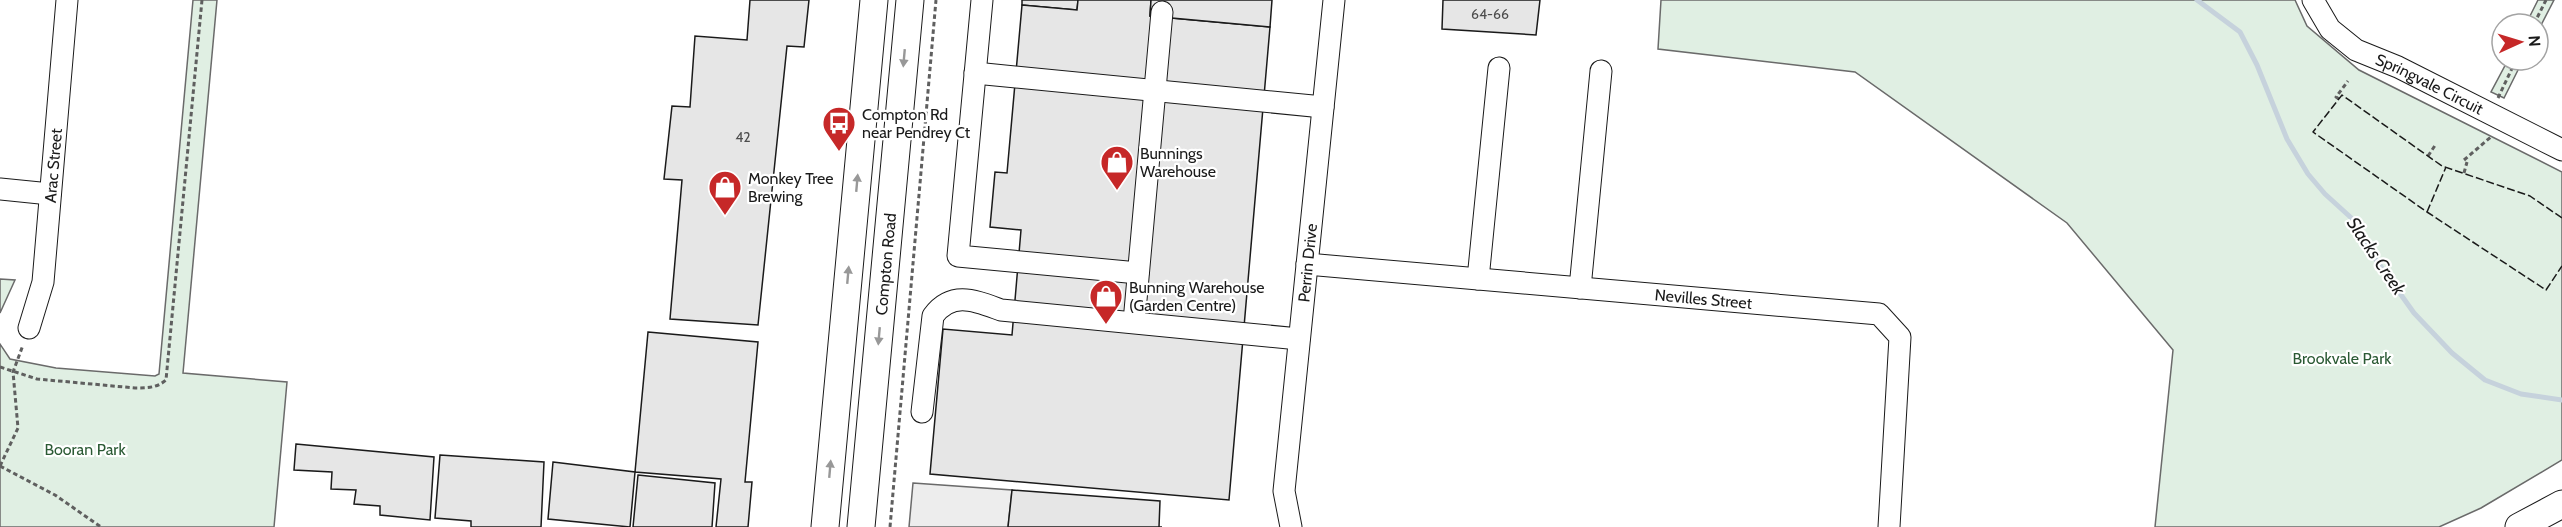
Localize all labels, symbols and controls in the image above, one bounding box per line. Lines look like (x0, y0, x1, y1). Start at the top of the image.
house number: 64-66 (1471, 5, 1509, 23)
north arrow (2490, 12, 2550, 72)
text: N (2525, 35, 2544, 47)
one-way arrow (899, 49, 909, 68)
street label: Springvale Circuit (2373, 50, 2487, 118)
bus stop icon: Compton Rd near Pendrey Ct (821, 105, 857, 152)
place label: Compton Rd near Pendrey Ct (862, 105, 971, 142)
street label: Arac Street (40, 127, 66, 203)
house number: 42 (735, 128, 751, 146)
shop icon: Bunnings Warehouse (1099, 144, 1135, 191)
place label: Bunnings Warehouse (1140, 144, 1216, 181)
shop icon: Monkey Tree Brewing (707, 169, 743, 216)
place label: Monkey Tree Brewing (748, 169, 834, 206)
one-way arrow (852, 173, 862, 192)
street label: Compton Road (871, 212, 900, 316)
water label: Slacks Creek (2342, 213, 2411, 300)
street label: Perrin Drive (1294, 223, 1321, 303)
one-way arrow (843, 265, 853, 284)
shop icon: Bunning Warehouse (Garden Centre) (1088, 278, 1124, 325)
place label: Bunning Warehouse (Garden Centre) (1129, 278, 1265, 315)
street label: Nevilles Street (1654, 285, 1754, 312)
one-way arrow (874, 327, 884, 346)
park label: Brookvale Park (2293, 349, 2392, 368)
park label: Booran Park (44, 440, 126, 459)
one-way arrow (825, 459, 835, 478)

